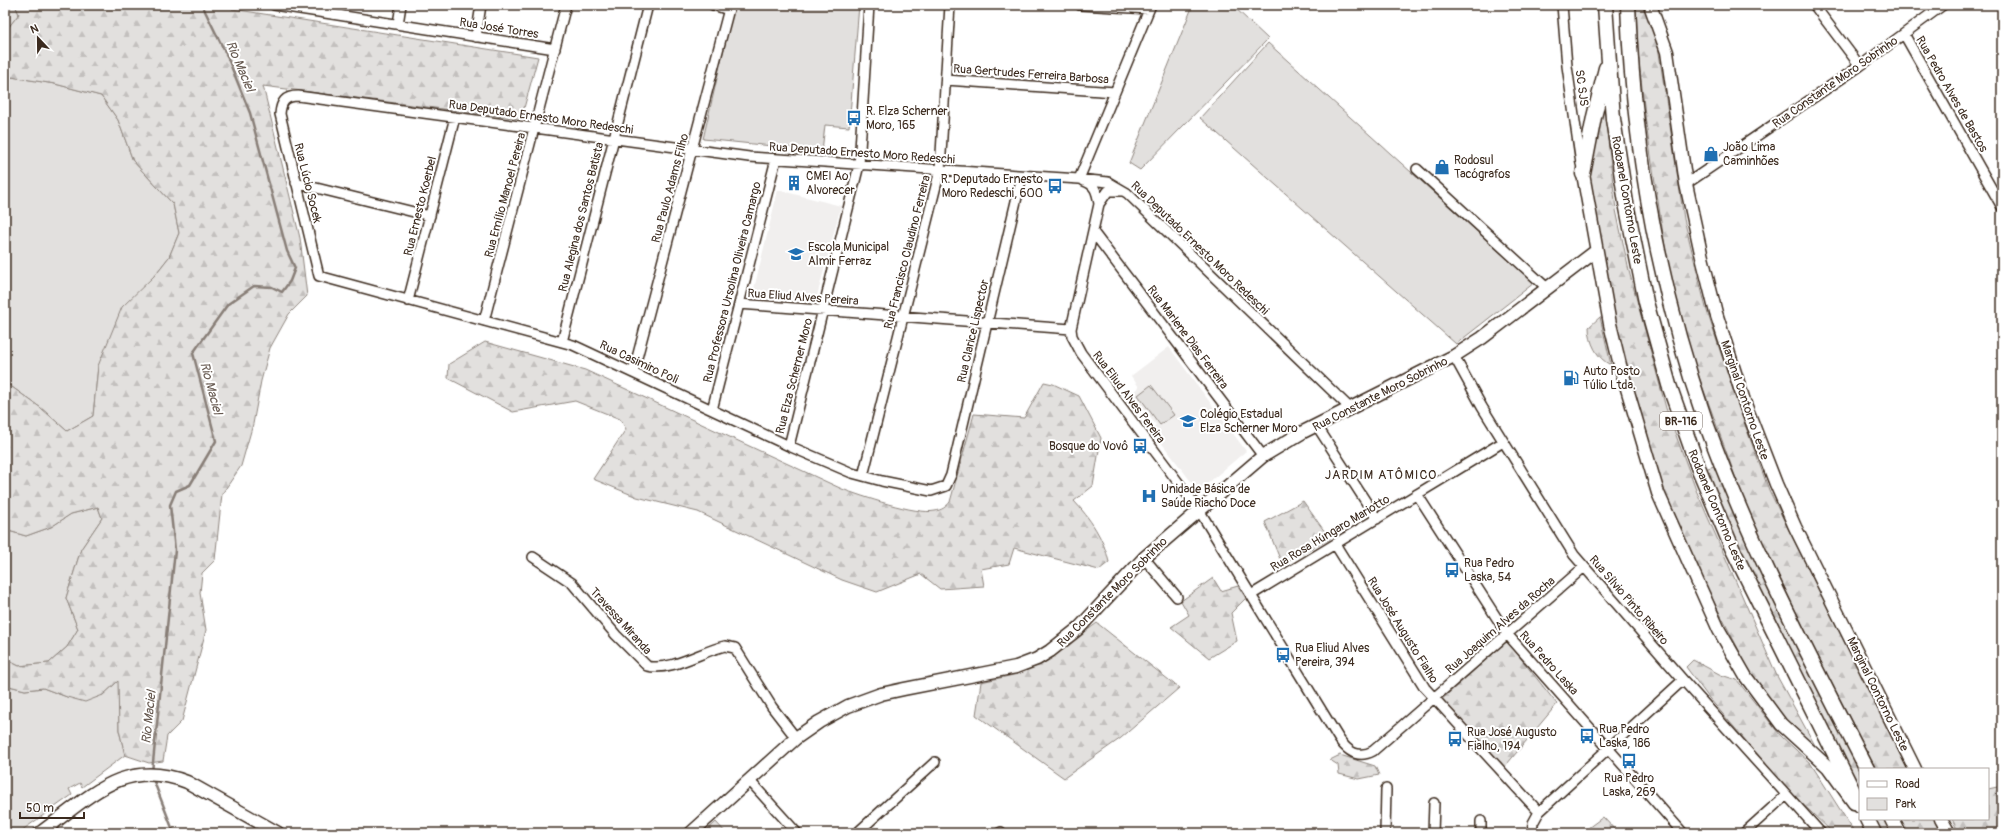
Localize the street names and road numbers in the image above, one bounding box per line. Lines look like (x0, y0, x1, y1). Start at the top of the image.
street label: Rua José Torres (458, 15, 540, 42)
street label: Rua Constante Moro Sobrinho (1770, 33, 1901, 131)
street label: Rua Pedro Alves de Bastos (1912, 34, 1991, 155)
street label: Rua Gertrudes Ferreira Barbosa (953, 62, 1110, 87)
street label: SC SJS (1572, 69, 1591, 107)
street label: Rua Deputado Ernesto Moro Redeschi (448, 97, 634, 138)
street label: Rua Emílio Manoel Pereira (482, 131, 529, 259)
street label: Rua Paulo Adams Filho (649, 131, 692, 244)
street label: Rodoanel Contorno Leste (1608, 135, 1645, 265)
street label: Rua Alegina dos Santos Batista (556, 140, 607, 294)
street label: Rua Deputado Ernesto Moro Redeschi (769, 140, 955, 167)
street label: Rua Lúcio Socek (290, 142, 325, 225)
street label: Rua Ernesto Koerbel (401, 155, 440, 258)
street label: Rua Francisco Claudino Ferreira (881, 173, 934, 331)
street label: Rua Deputado Ernesto Moro Redeschi (1127, 178, 1272, 318)
street label: Rua Professora Ursolina Oliveira Camargo (700, 180, 765, 384)
street label: Rua Clarice Lispector (954, 277, 993, 384)
street label: Rua Marlene Dias Ferreira (1144, 283, 1232, 392)
street label: Rua Eliud Alves Pereira (747, 286, 859, 309)
street label: Rua Elza Scherner Moro (773, 316, 816, 436)
street label: Rua Casimiro Poli (597, 338, 681, 387)
street label: Marginal Contorno Leste (1717, 339, 1772, 462)
street label: Rua Eliud Alves Pereira (1089, 348, 1168, 447)
street label: Rua Constante Moro Sobrinho (1310, 354, 1451, 435)
road number: BR-116 (1660, 412, 1702, 430)
street label: Rodoanel Contorno Leste (1684, 448, 1749, 573)
street label: Rua Rosa Húngaro Mariotto (1268, 492, 1393, 575)
street label: Rua Constante Moro Sobrinho (1054, 534, 1171, 651)
street label: Rua Sílvio Pinto Ribeiro (1586, 553, 1672, 649)
street label: Rua Joaquim Alves da Rocha (1442, 573, 1559, 677)
street label: Rua José Augusto Fialho (1364, 574, 1442, 687)
street label: Travessa Miranda (587, 585, 655, 658)
street label: Rua Pedro Laska (1516, 628, 1582, 699)
street label: Marginal Contorno Leste (1843, 635, 1912, 754)

